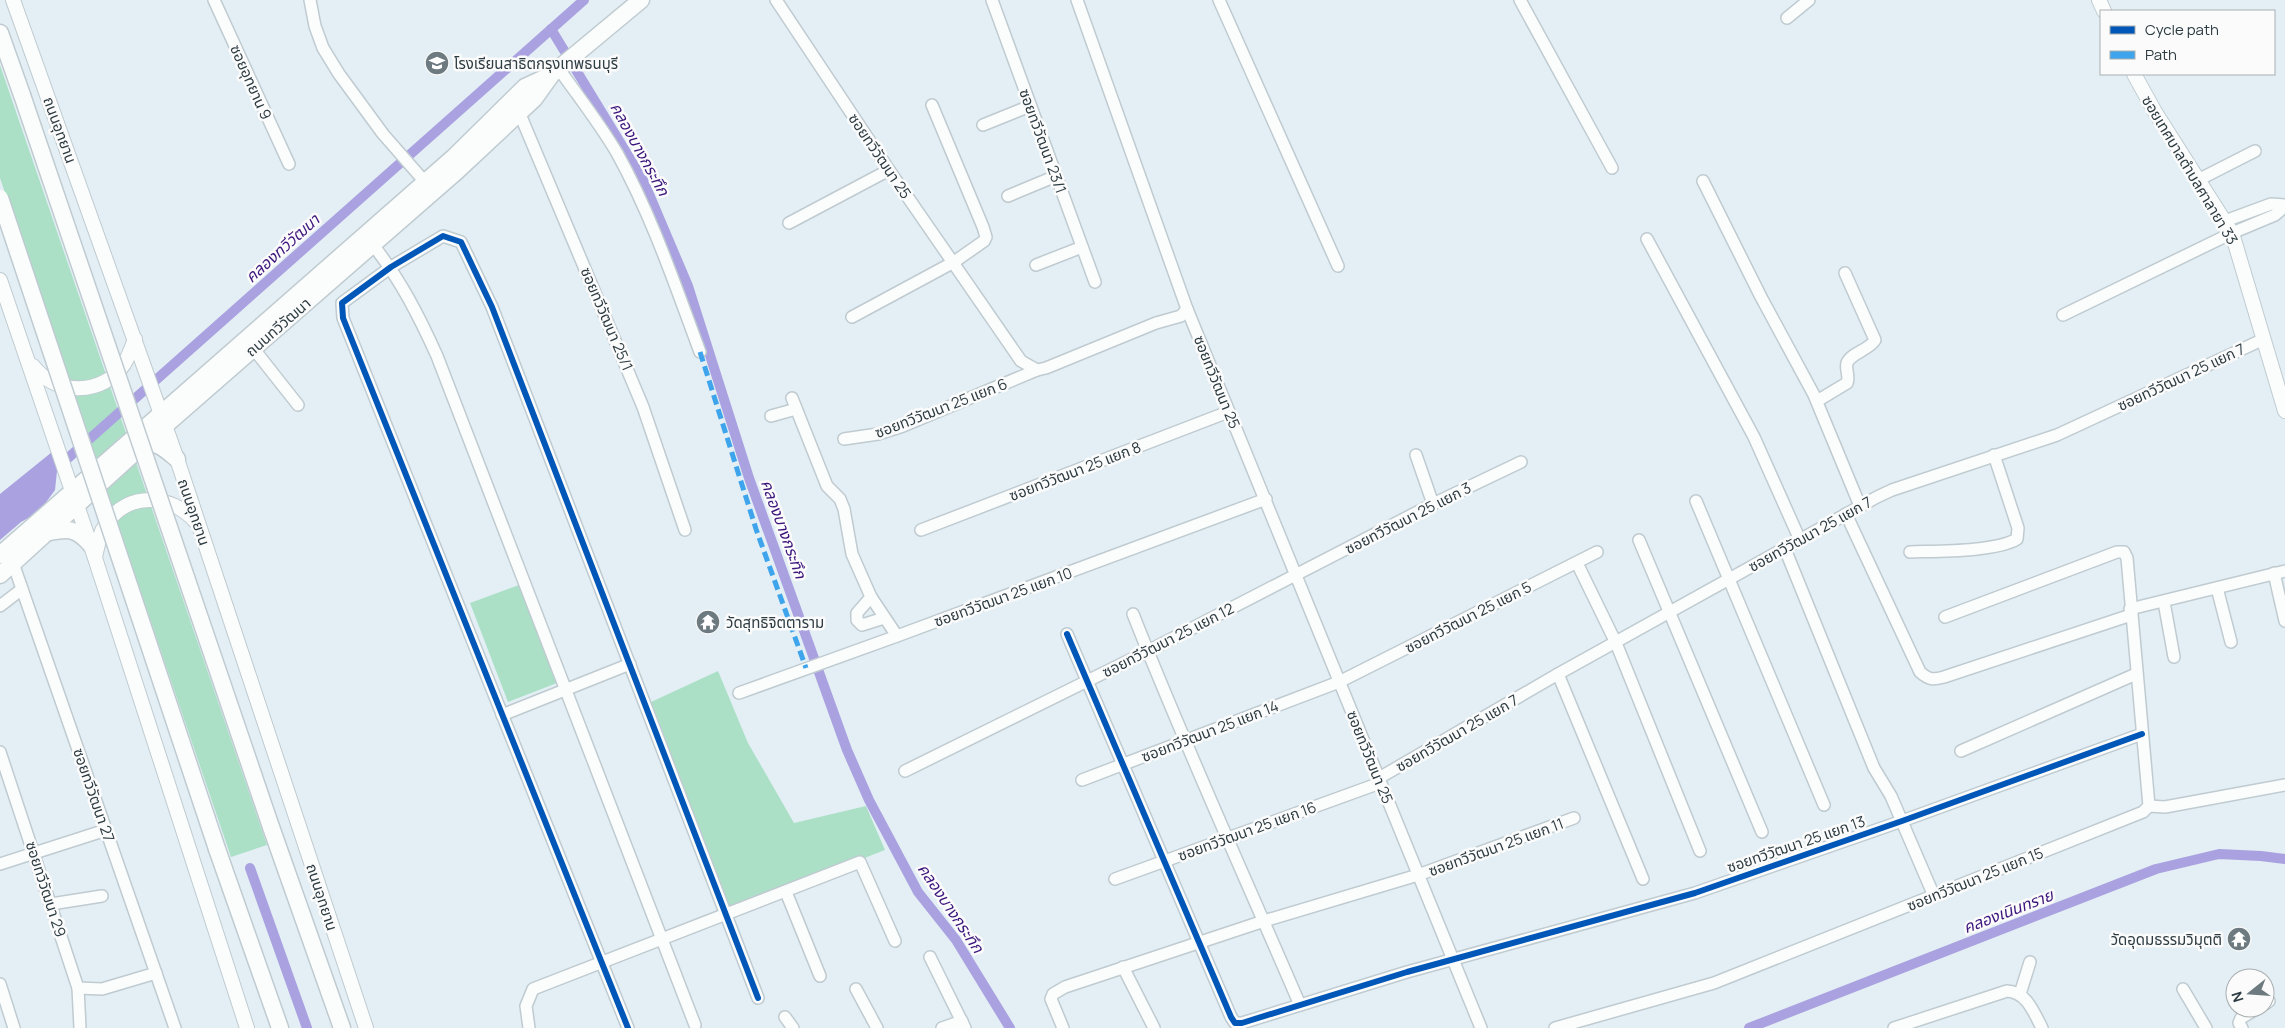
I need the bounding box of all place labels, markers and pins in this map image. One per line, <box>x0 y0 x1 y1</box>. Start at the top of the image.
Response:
school or university icon: โรงเรียนสาธิตกรุงเทพธนบุรี <box>424 50 450 76</box>
place label: โรงเรียนสาธิตกรุงเทพธนบุรี <box>454 53 618 74</box>
temple icon: วัดสุทธิจิตตาราม <box>695 609 721 635</box>
place label: วัดสุทธิจิตตาราม <box>726 612 824 633</box>
temple icon: วัดอุดมธรรมวิมุตติ <box>2226 926 2252 952</box>
place label: วัดอุดมธรรมวิมุตติ <box>2111 929 2222 950</box>

